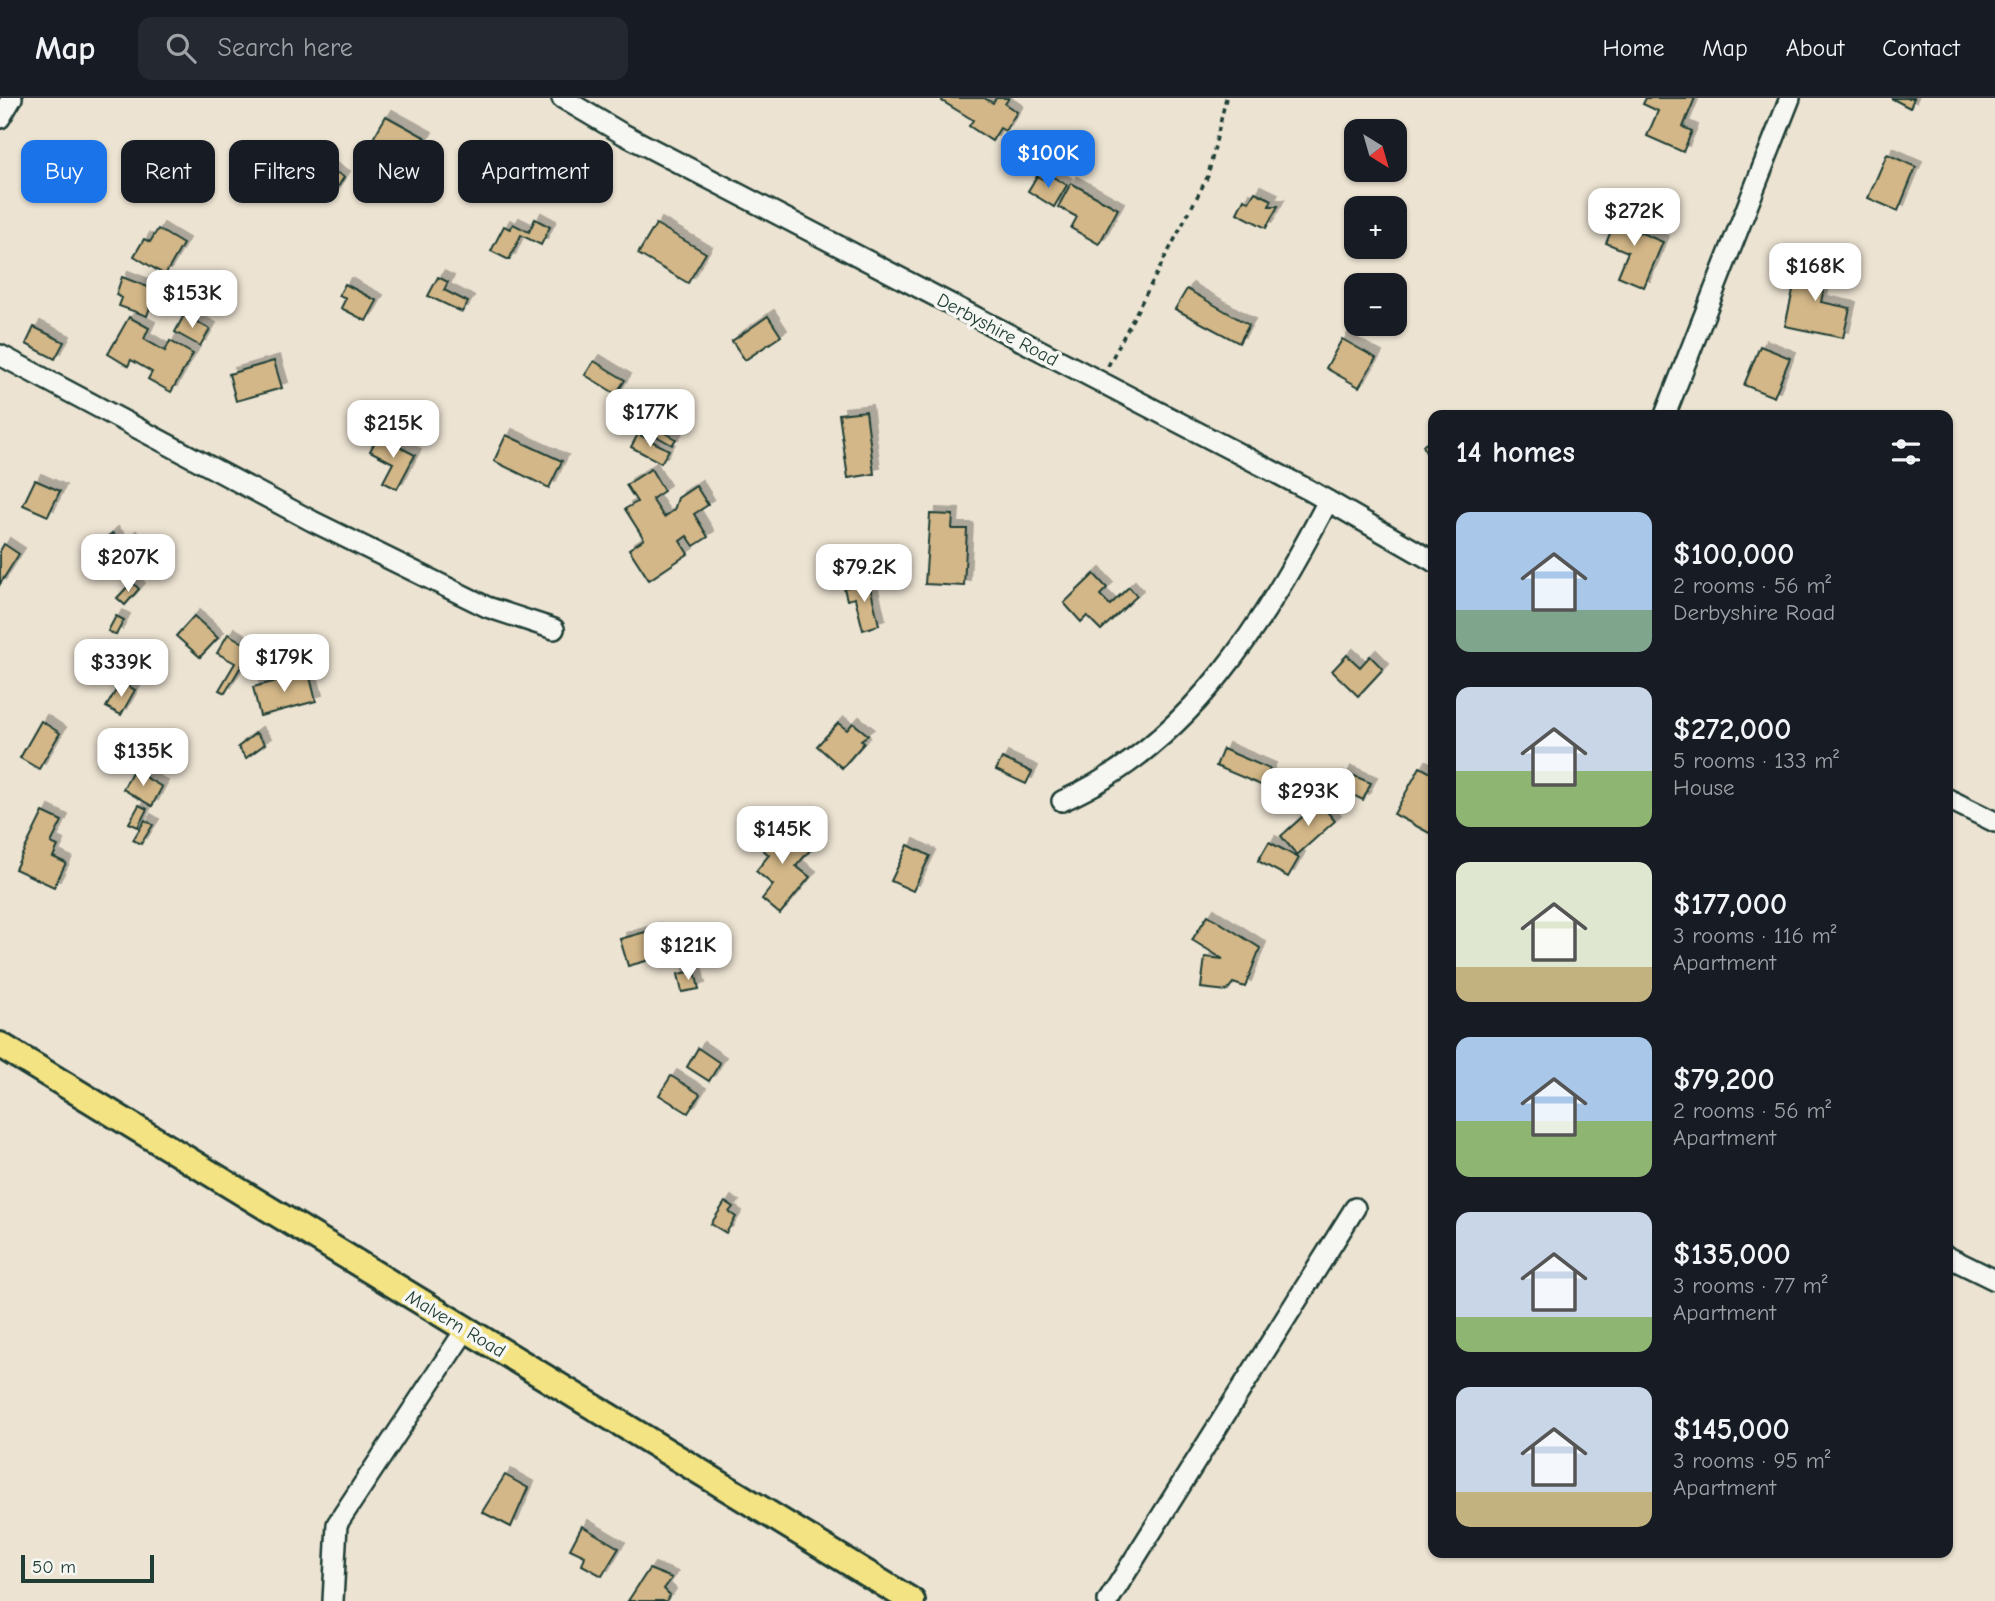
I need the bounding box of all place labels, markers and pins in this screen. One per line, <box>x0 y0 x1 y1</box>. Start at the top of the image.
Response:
pin: $100K <box>999 130 1097 190</box>
pin: $272K <box>1585 188 1683 248</box>
pin: $168K <box>1766 244 1864 303</box>
pin: $153K <box>143 271 241 330</box>
pin: $177K <box>601 390 699 449</box>
pin: $215K <box>344 400 442 460</box>
pin: $207K <box>79 534 177 594</box>
pin: $79.2K <box>807 545 921 604</box>
pin: $179K <box>235 634 333 694</box>
pin: $339K <box>72 640 170 699</box>
pin: $135K <box>94 728 192 788</box>
pin: $293K <box>1259 768 1357 828</box>
pin: $145K <box>733 806 831 866</box>
pin: $121K <box>639 922 737 982</box>

